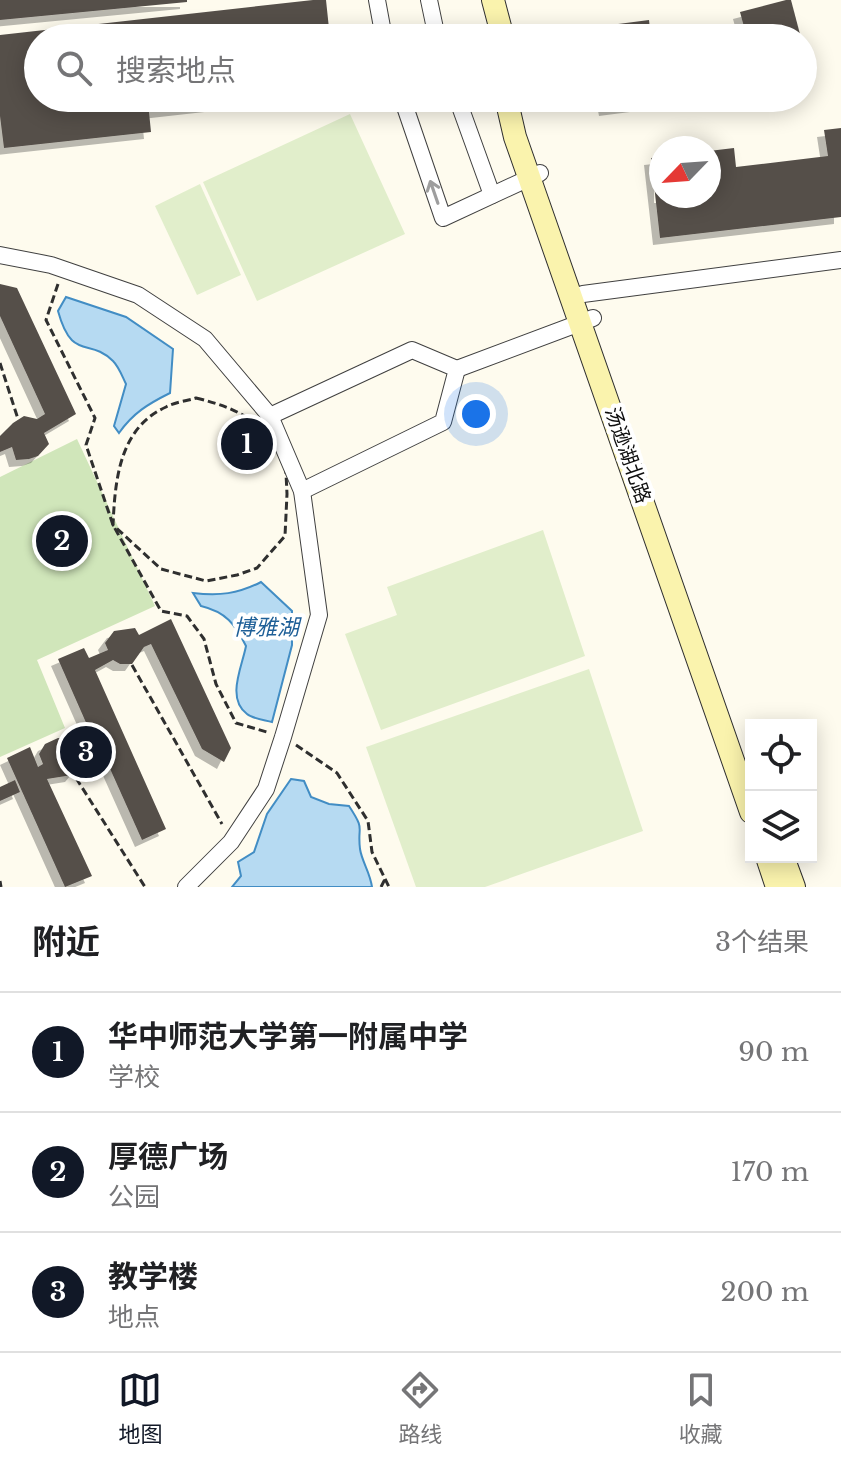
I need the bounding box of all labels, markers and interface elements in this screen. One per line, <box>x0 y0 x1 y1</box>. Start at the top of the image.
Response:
search box <box>24 24 817 112</box>
icon: search <box>52 46 96 90</box>
text: 搜索地点 <box>116 52 236 89</box>
north arrow <box>649 136 721 208</box>
one-way arrow <box>426 180 441 205</box>
your location <box>456 394 496 434</box>
street label: 汤逊湖北路 <box>600 404 656 506</box>
pin: 1 <box>221 414 273 474</box>
pin: 2 <box>36 511 88 571</box>
water label: 博雅湖 <box>233 614 302 641</box>
map controls <box>745 719 817 863</box>
button: locate <box>745 719 817 791</box>
pin: 3 <box>60 722 112 782</box>
button: layers <box>745 791 817 863</box>
text: 附近 <box>32 921 100 963</box>
text: 3个结果 <box>715 926 809 958</box>
text: 华中师范大学第一附属中学 <box>108 1018 468 1055</box>
text: 1 <box>52 1036 64 1068</box>
text: 90 m <box>738 1036 809 1068</box>
text: 学校 <box>108 1061 160 1093</box>
text: 厚德广场 <box>108 1138 228 1175</box>
text: 2 <box>50 1156 66 1188</box>
text: 170 m <box>730 1156 809 1188</box>
text: 公园 <box>108 1181 160 1213</box>
text: 教学楼 <box>108 1258 198 1295</box>
text: 3 <box>50 1276 66 1308</box>
text: 200 m <box>720 1276 809 1308</box>
text: 地点 <box>108 1301 160 1333</box>
tab: 地图 <box>118 1368 162 1448</box>
tab: 路线 <box>398 1368 443 1448</box>
tab: 收藏 <box>679 1368 723 1448</box>

